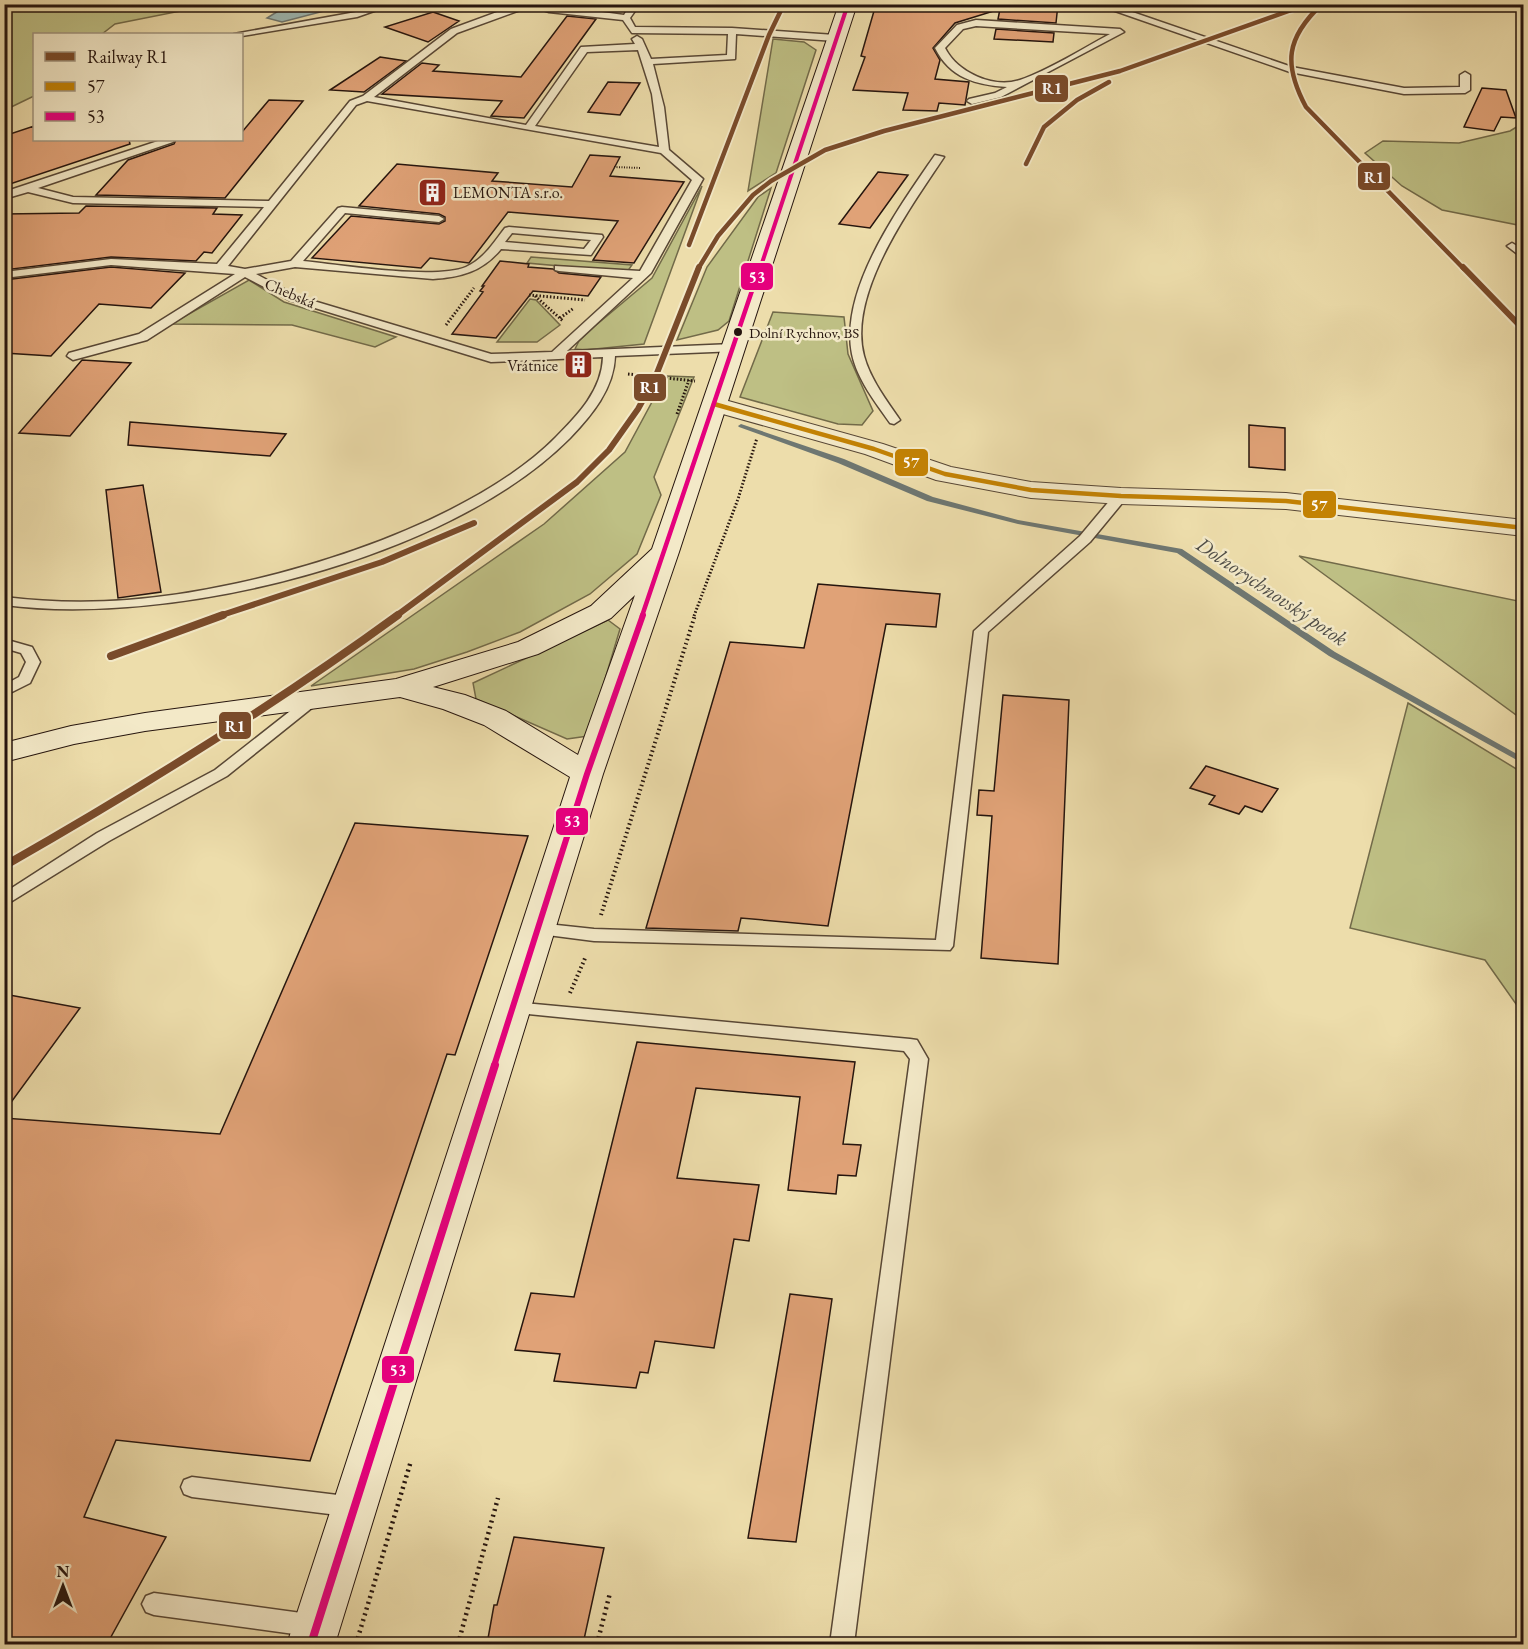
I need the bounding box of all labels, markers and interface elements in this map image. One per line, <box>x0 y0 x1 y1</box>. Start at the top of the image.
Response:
legend <box>33 33 243 141</box>
text: Railway R1 <box>87 45 168 68</box>
line badge: R1 <box>1034 74 1069 103</box>
text: 57 <box>87 75 105 98</box>
text: R1 <box>1042 78 1062 99</box>
text: 53 <box>87 105 104 128</box>
line badge: R1 <box>1357 162 1391 191</box>
text: R1 <box>1364 167 1384 188</box>
building icon: LEMONTA s.r.o. <box>416 176 448 208</box>
place label: LEMONTA s.r.o. <box>453 182 563 203</box>
line badge: 53 <box>740 262 774 291</box>
text: 53 <box>749 267 765 288</box>
street label: Chebská <box>261 273 319 313</box>
place label: Dolní Rychnov, BS <box>749 323 859 342</box>
marker: Dolní Rychnov, BS <box>732 326 744 338</box>
building icon: Vrátnice <box>563 349 595 381</box>
place label: Vrátnice <box>507 355 558 376</box>
line badge: R1 <box>633 373 667 402</box>
text: R1 <box>640 377 660 398</box>
line badge: 57 <box>894 448 929 477</box>
text: 57 <box>903 452 920 473</box>
line badge: 57 <box>1302 490 1337 519</box>
text: 57 <box>1311 495 1328 516</box>
water label: Dolnorychnovský potok <box>1190 530 1353 652</box>
line badge: R1 <box>218 711 252 740</box>
text: R1 <box>225 716 245 737</box>
line badge: 53 <box>555 807 589 836</box>
text: 53 <box>564 811 580 832</box>
line badge: 53 <box>381 1355 415 1384</box>
text: 53 <box>390 1360 406 1381</box>
north arrow <box>33 1556 93 1616</box>
text: N <box>57 1561 70 1582</box>

